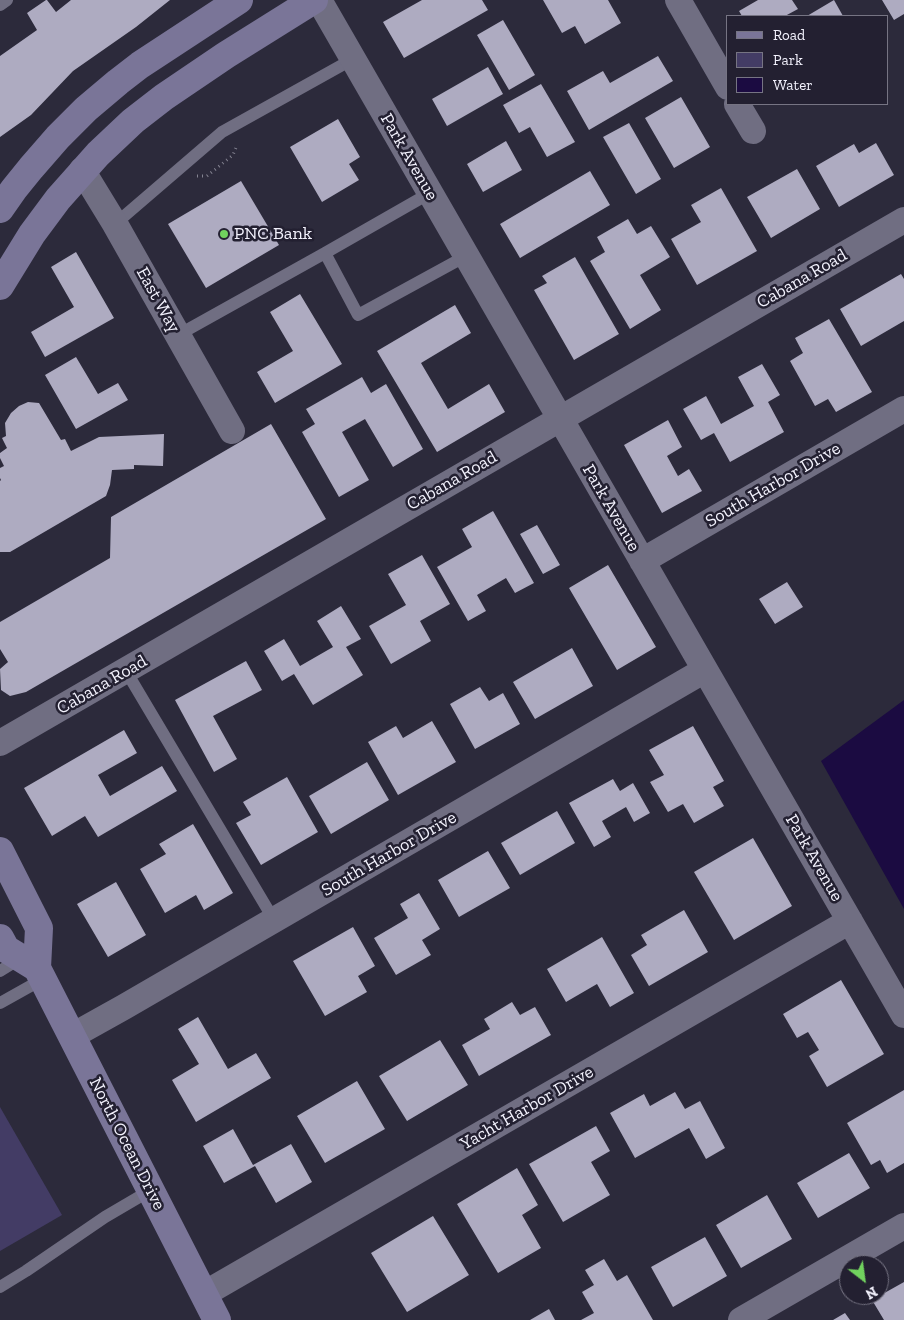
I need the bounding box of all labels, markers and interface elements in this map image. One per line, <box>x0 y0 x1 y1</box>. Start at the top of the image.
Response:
legend <box>726 15 889 105</box>
text: Road <box>773 26 805 44</box>
text: Park <box>773 51 803 69</box>
text: Water <box>773 76 813 94</box>
street label: Park Avenue <box>375 110 443 204</box>
place label: PNC Bank <box>234 223 312 245</box>
marker: PNC Bank <box>218 228 230 240</box>
street label: Cabana Road <box>753 245 851 313</box>
street label: East Way <box>131 264 185 336</box>
street label: South Harbor Drive <box>702 438 844 532</box>
street label: Cabana Road <box>403 447 501 515</box>
street label: Park Avenue <box>577 461 645 555</box>
street label: Cabana Road <box>53 651 151 719</box>
street label: South Harbor Drive <box>318 807 460 901</box>
street label: Park Avenue <box>780 811 848 905</box>
street label: Yacht Harbor Drive <box>457 1061 597 1155</box>
street label: North Ocean Drive <box>84 1074 170 1214</box>
north arrow <box>839 1255 889 1305</box>
text: N <box>862 1283 880 1303</box>

